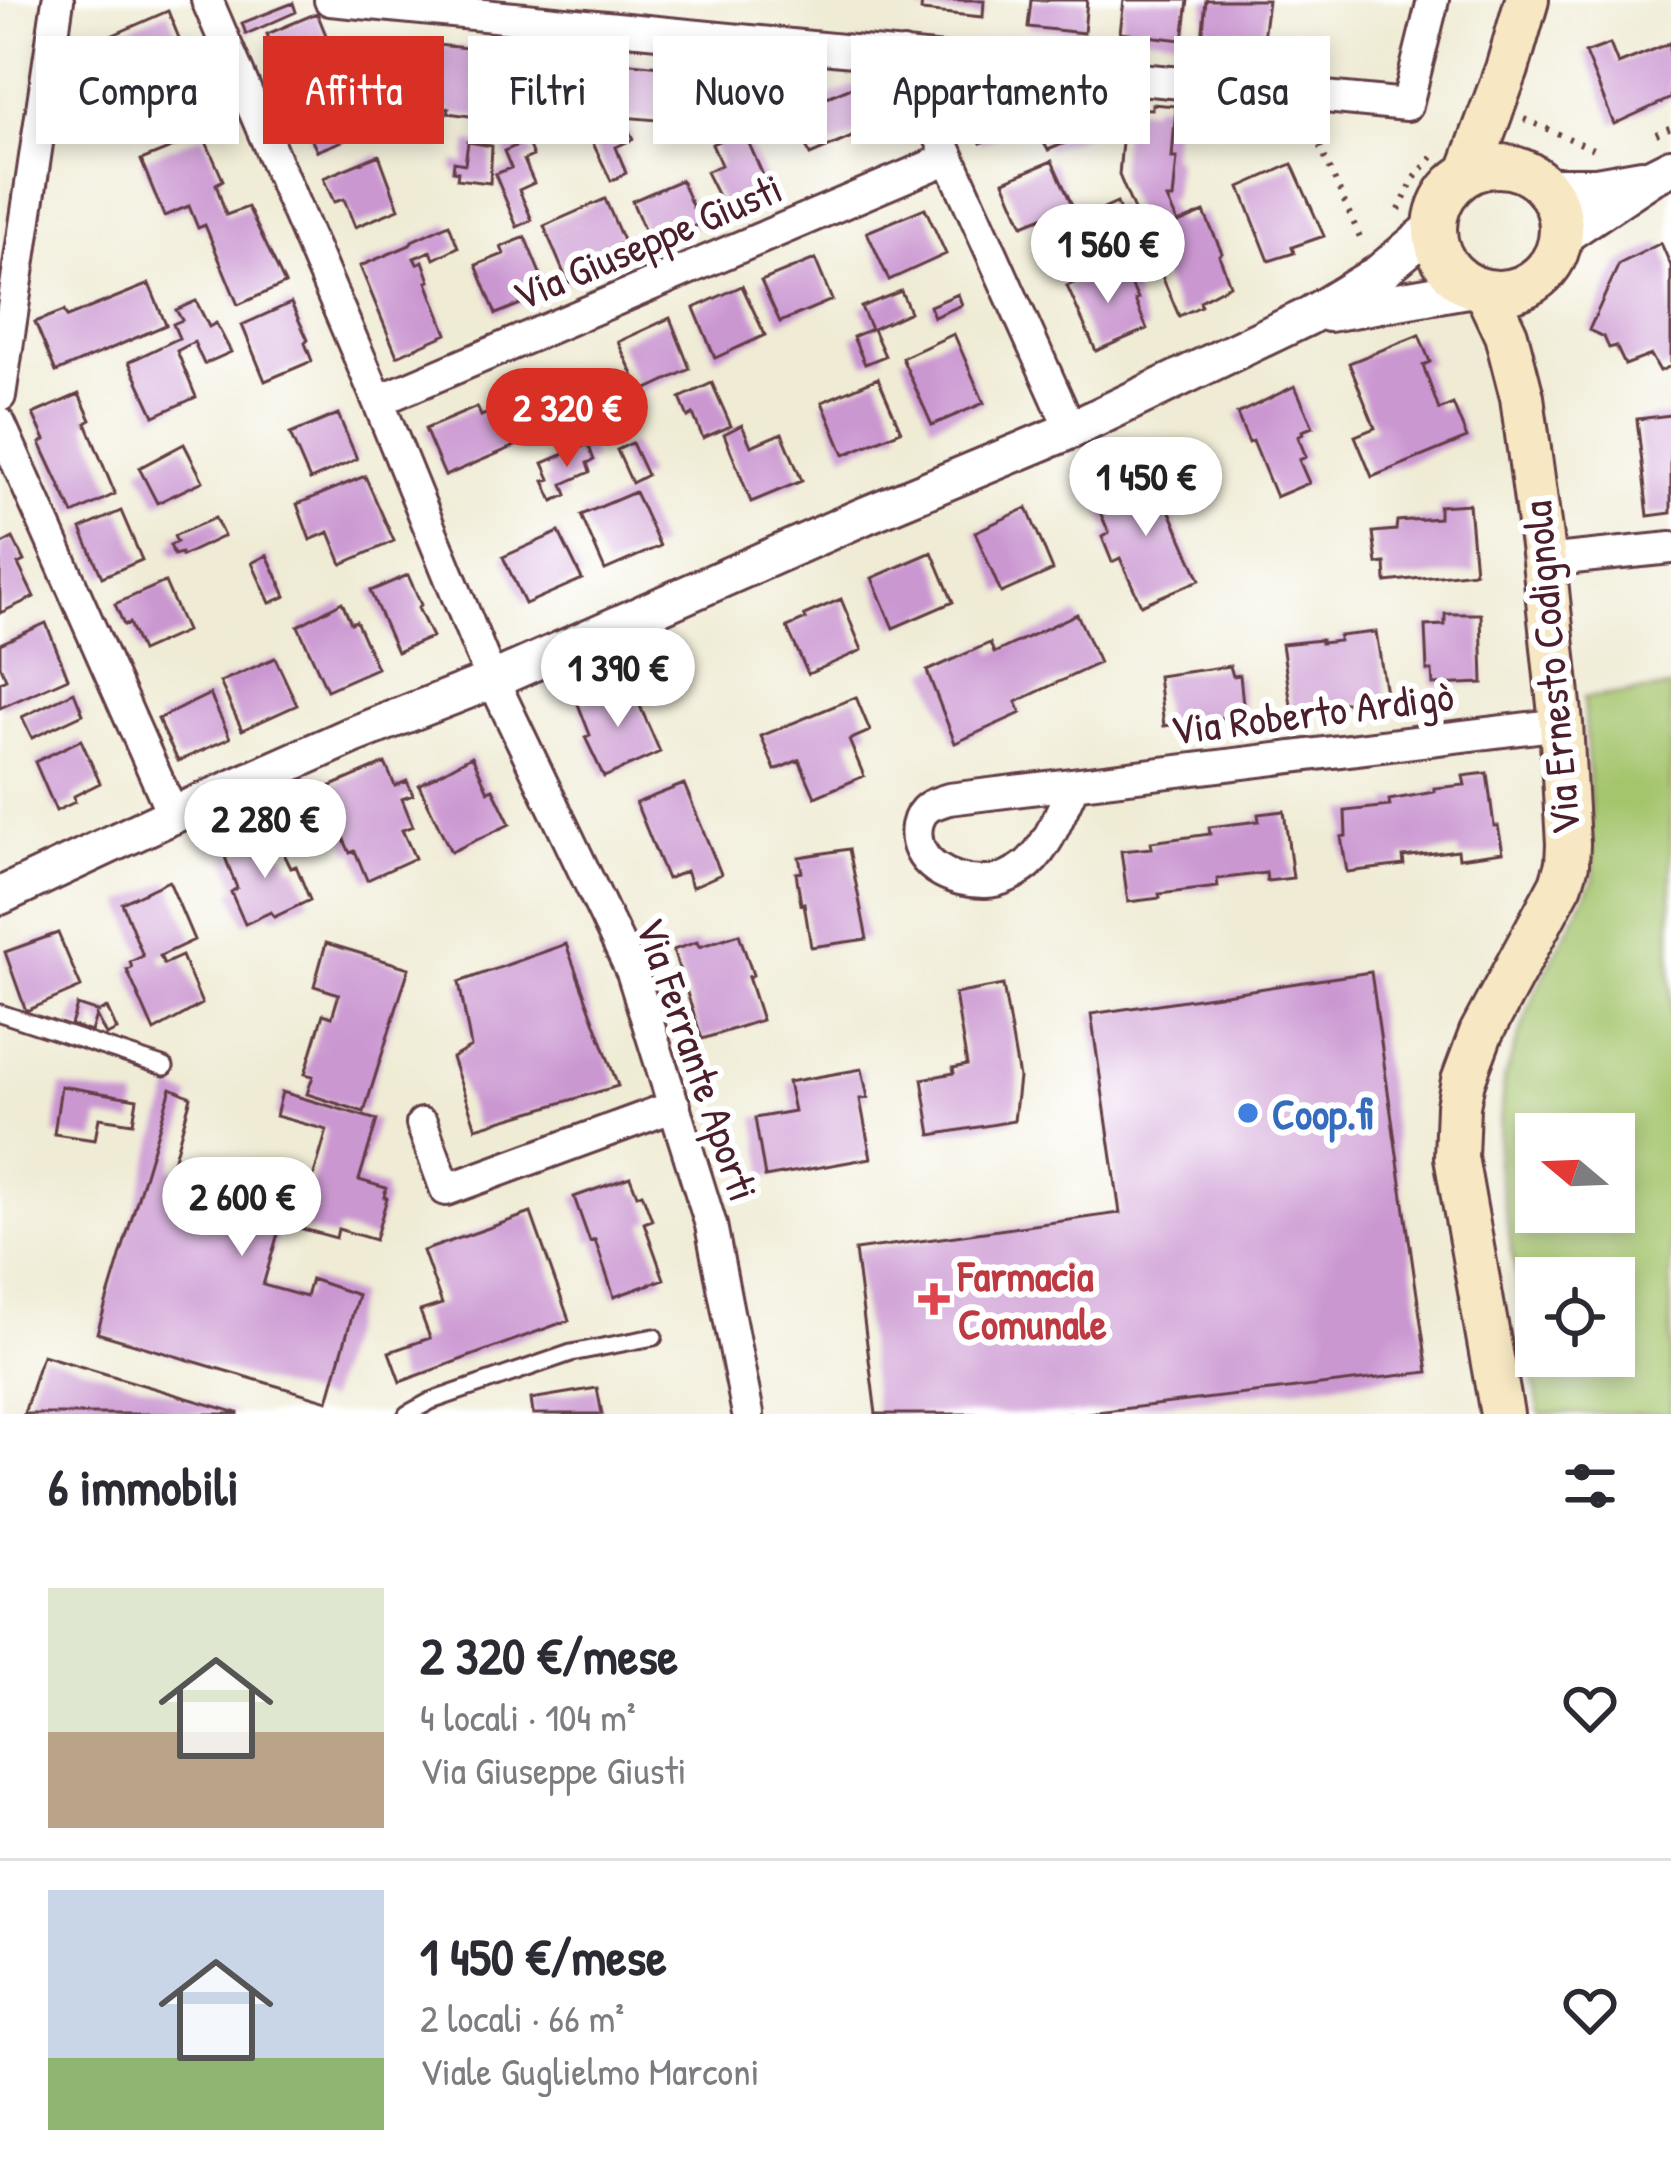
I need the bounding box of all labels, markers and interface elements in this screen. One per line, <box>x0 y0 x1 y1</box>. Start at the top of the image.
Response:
chip: Compra <box>36 36 239 144</box>
chip: Affitta <box>263 36 444 144</box>
chip: Filtri <box>468 36 629 144</box>
chip: Nuovo <box>653 36 827 144</box>
chip: Appartamento <box>851 36 1150 144</box>
chip: Casa <box>1174 36 1330 144</box>
street label: Via Giuseppe Giusti <box>504 159 790 323</box>
pin: 1 560 € <box>997 204 1219 306</box>
text: 1 560 € <box>1058 216 1158 269</box>
pin: 2 320 € <box>456 368 678 470</box>
text: 2 320 € <box>513 380 621 433</box>
pin: 1 450 € <box>1035 437 1257 539</box>
text: 1 450 € <box>1096 449 1196 502</box>
street label: Via Ernesto Codignola <box>1507 499 1593 837</box>
pin: 1 390 € <box>507 628 729 730</box>
text: 1 390 € <box>568 640 668 693</box>
street label: Via Roberto Ardigò <box>1167 666 1457 758</box>
pin: 2 280 € <box>154 779 376 881</box>
text: 2 280 € <box>211 791 319 844</box>
street label: Via Ferrante Aporti <box>623 910 773 1208</box>
place label: Coop.fi <box>1272 1085 1374 1143</box>
marker: Coop.fi <box>1235 1100 1261 1126</box>
north arrow <box>1515 1113 1635 1233</box>
map controls <box>1515 1113 1635 1377</box>
pin: 2 600 € <box>131 1157 353 1259</box>
text: 2 600 € <box>189 1169 295 1222</box>
place label: Farmacia Comunale <box>957 1247 1107 1352</box>
button: locate <box>1515 1257 1635 1377</box>
marker: Farmacia Comunale <box>921 1286 947 1312</box>
text: 6 immobili <box>48 1452 239 1521</box>
icon: filters <box>1557 1453 1623 1519</box>
text: 2 320 €/mese <box>420 1621 678 1690</box>
icon: home <box>144 1636 288 1780</box>
icon: heart <box>1557 1675 1623 1741</box>
text: 4 locali · 104 m² <box>420 1690 636 1743</box>
text: Via Giuseppe Giusti <box>420 1743 687 1796</box>
text: 1 450 €/mese <box>420 1922 667 1991</box>
icon: home <box>144 1938 288 2082</box>
icon: heart <box>1557 1977 1623 2043</box>
text: 2 locali · 66 m² <box>420 1991 624 2044</box>
text: Viale Guglielmo Marconi <box>420 2044 759 2097</box>

